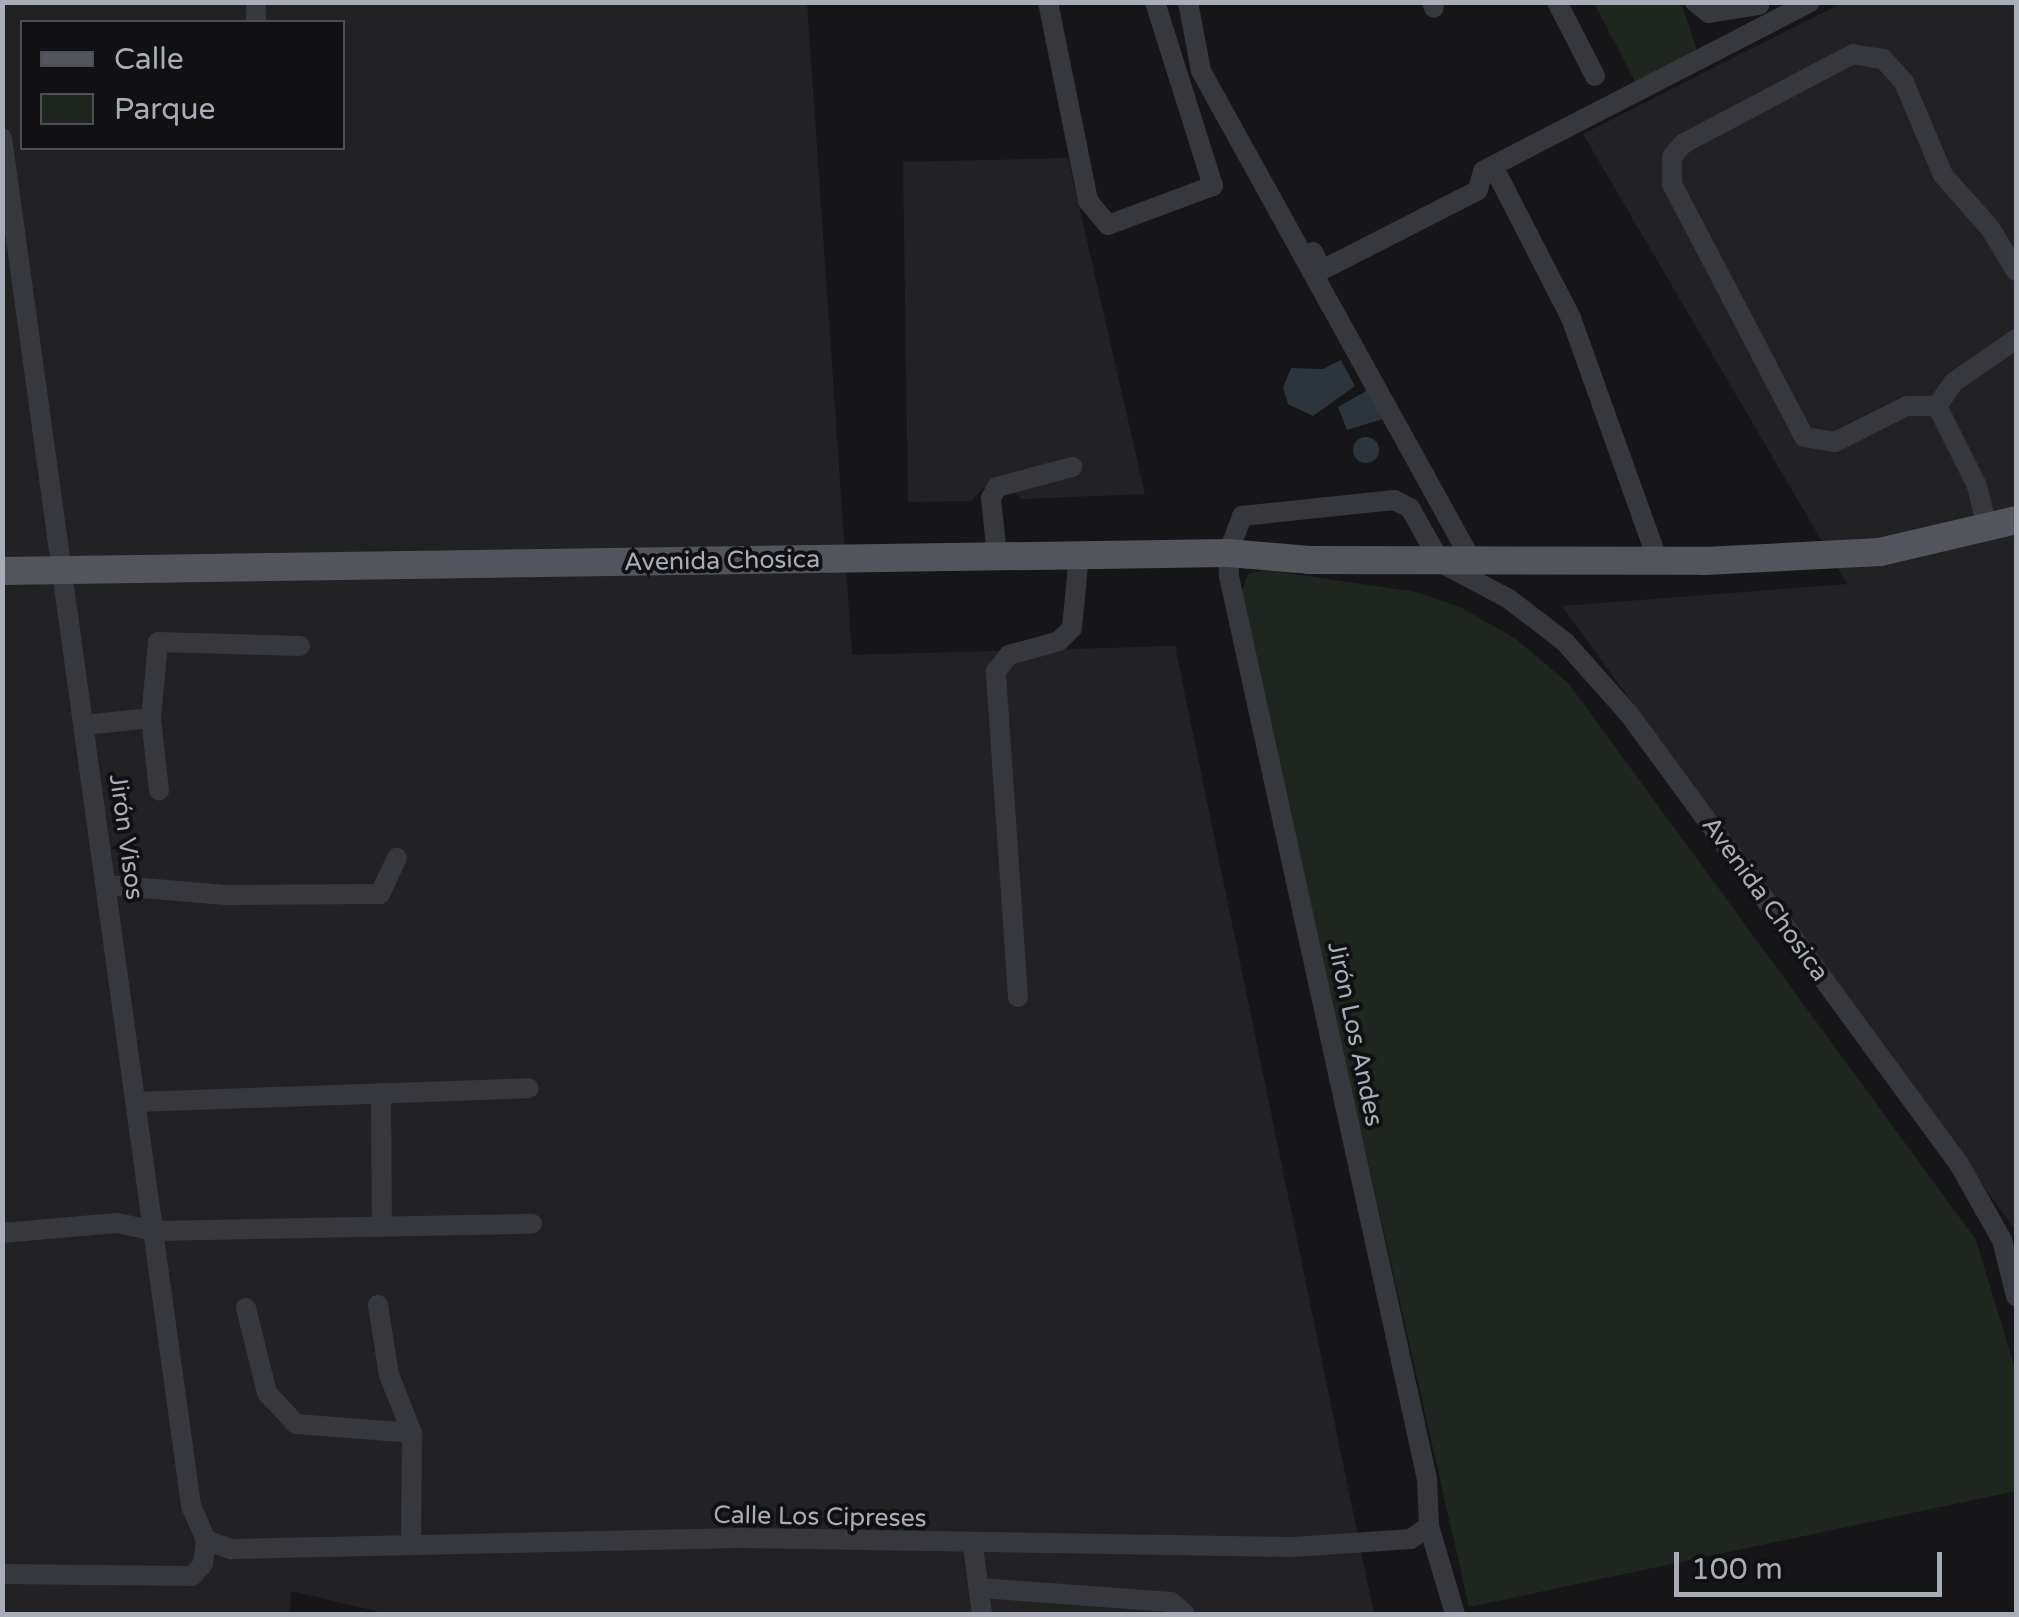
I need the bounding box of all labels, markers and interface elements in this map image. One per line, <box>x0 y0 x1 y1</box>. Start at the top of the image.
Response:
legend <box>20 20 345 150</box>
text: Calle <box>114 41 184 78</box>
text: Parque <box>114 91 215 128</box>
street label: Avenida Chosica <box>624 544 820 578</box>
street label: Jirón Visos <box>102 772 150 902</box>
street label: Avenida Chosica <box>1695 811 1835 987</box>
street label: Jirón Los Andes <box>1321 939 1389 1129</box>
street label: Calle Los Cipreses <box>713 1500 927 1534</box>
scale bar <box>1679 1532 1946 1594</box>
text: 100 m <box>1691 1551 1783 1588</box>

